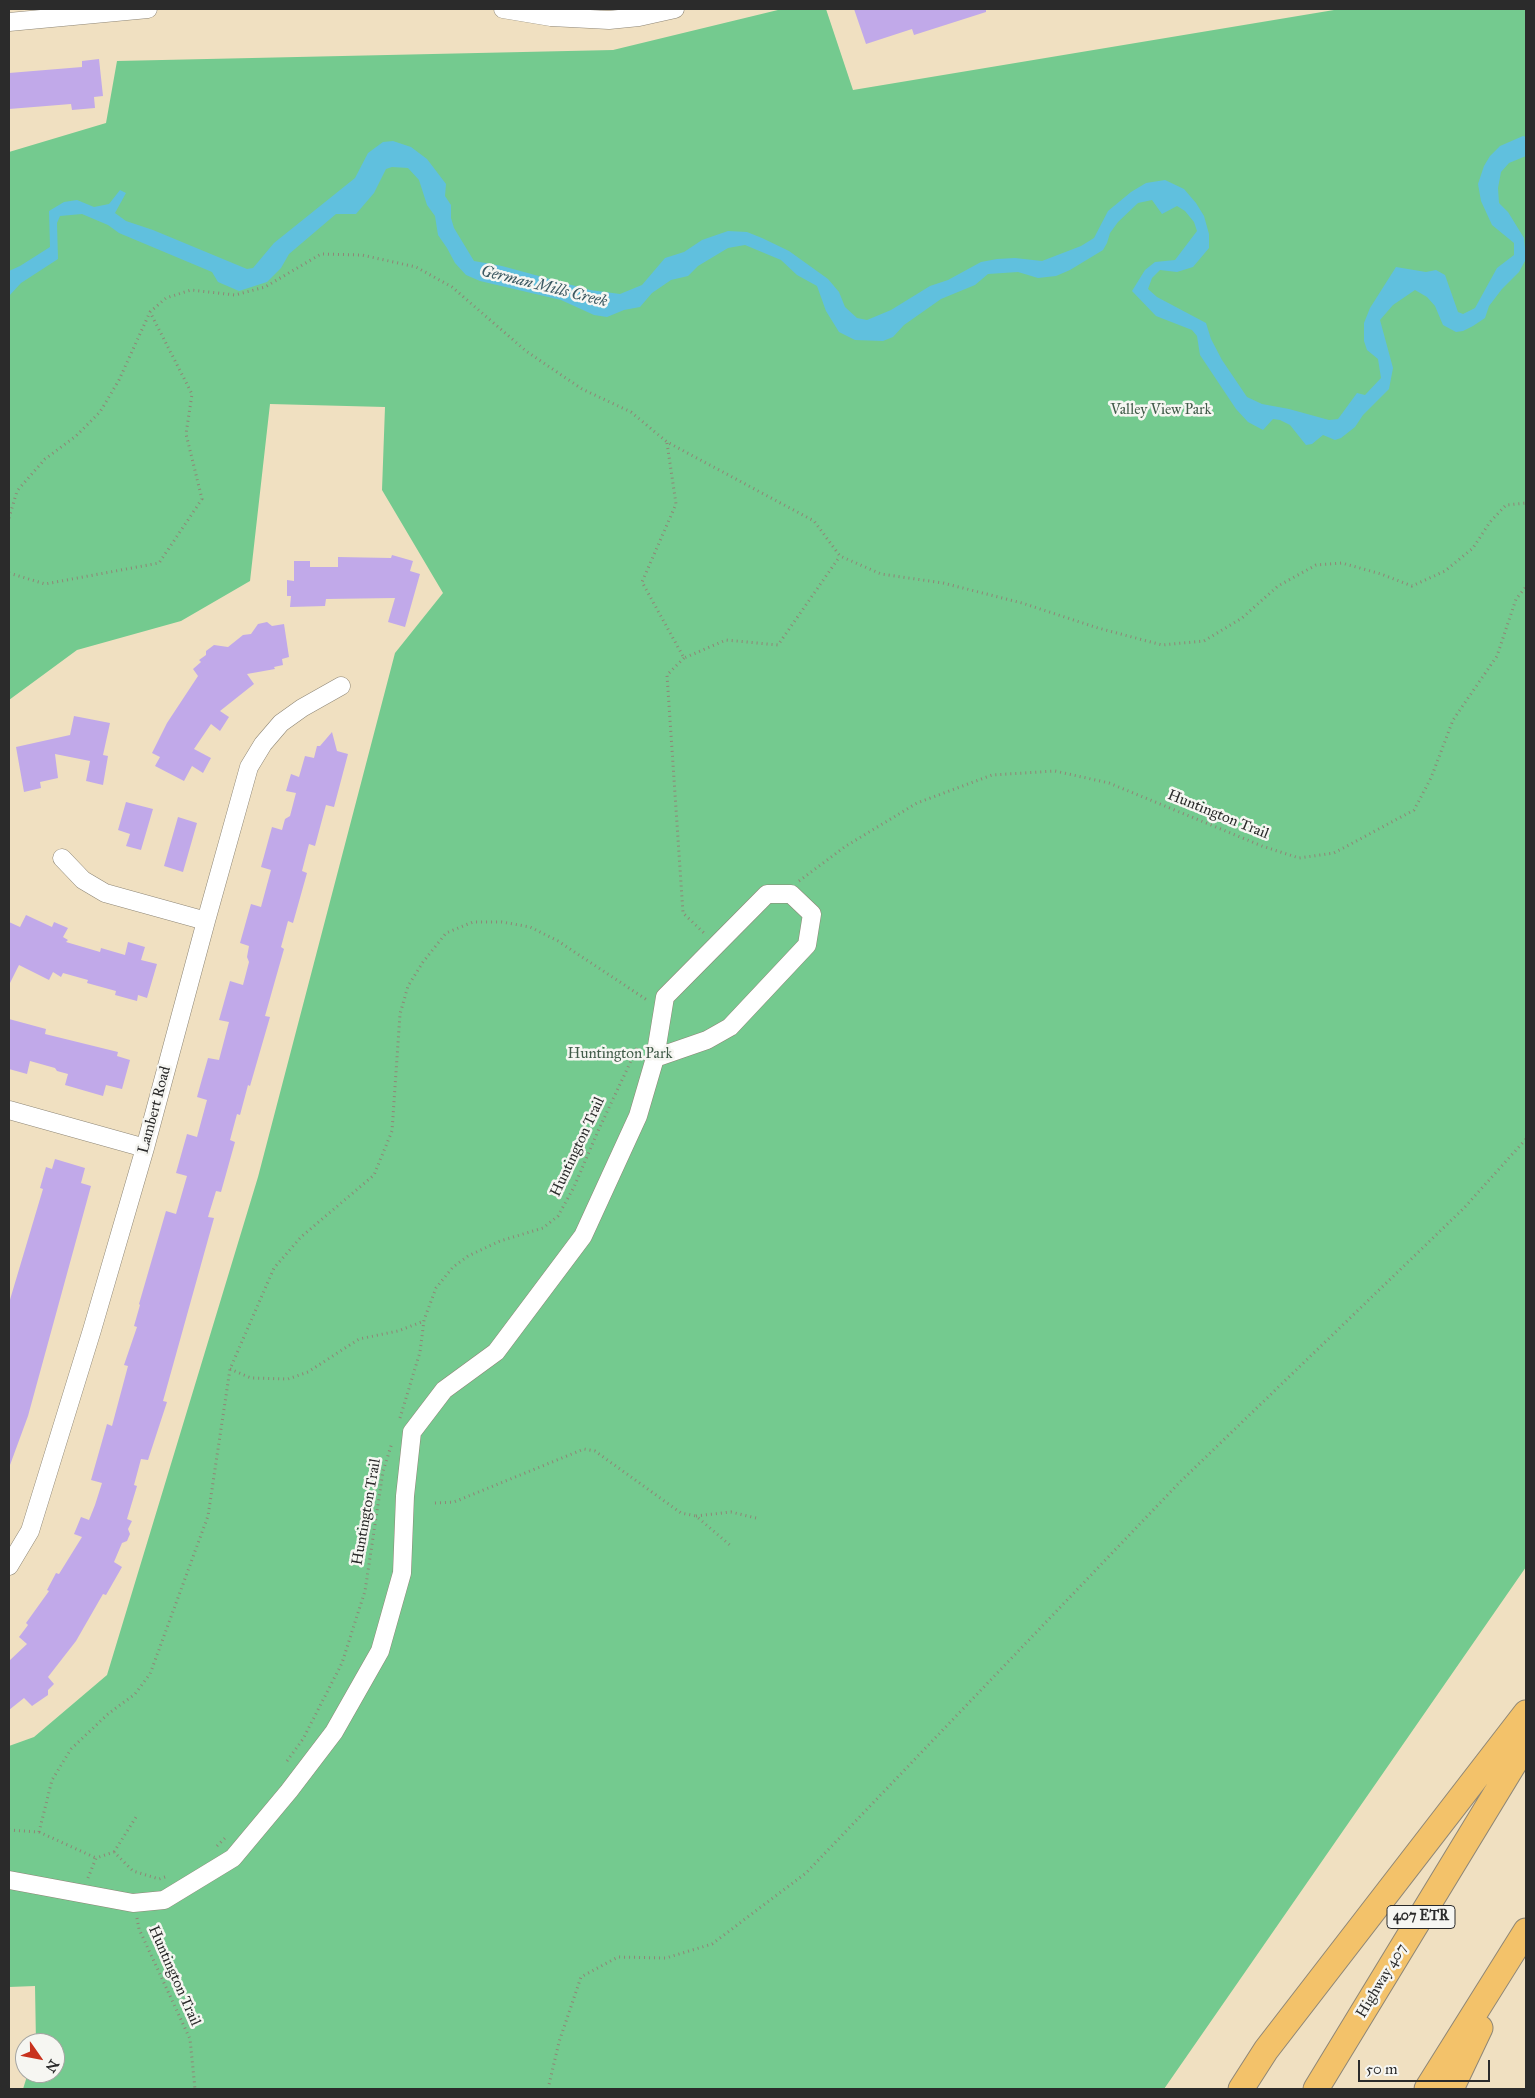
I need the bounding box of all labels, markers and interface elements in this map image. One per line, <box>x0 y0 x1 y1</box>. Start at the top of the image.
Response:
water label: German Mills Creek <box>479 262 609 312</box>
park label: Valley View Park <box>1111 401 1211 419</box>
street label: Huntington Trail <box>1165 786 1271 844</box>
park label: Huntington Park <box>568 1045 672 1063</box>
street label: Lambert Road <box>135 1064 175 1156</box>
street label: Huntington Trail <box>547 1094 609 1200</box>
street label: Huntington Trail <box>349 1457 385 1567</box>
road number: 407 ETR <box>1387 1905 1455 1928</box>
street label: Huntington Trail <box>144 1923 204 2029</box>
street label: Highway 407 <box>1353 1941 1411 2021</box>
north arrow <box>15 2033 65 2083</box>
scale bar <box>1360 2050 1492 2082</box>
text: N <box>42 2056 63 2076</box>
text: 50 m <box>1366 2060 1398 2078</box>

